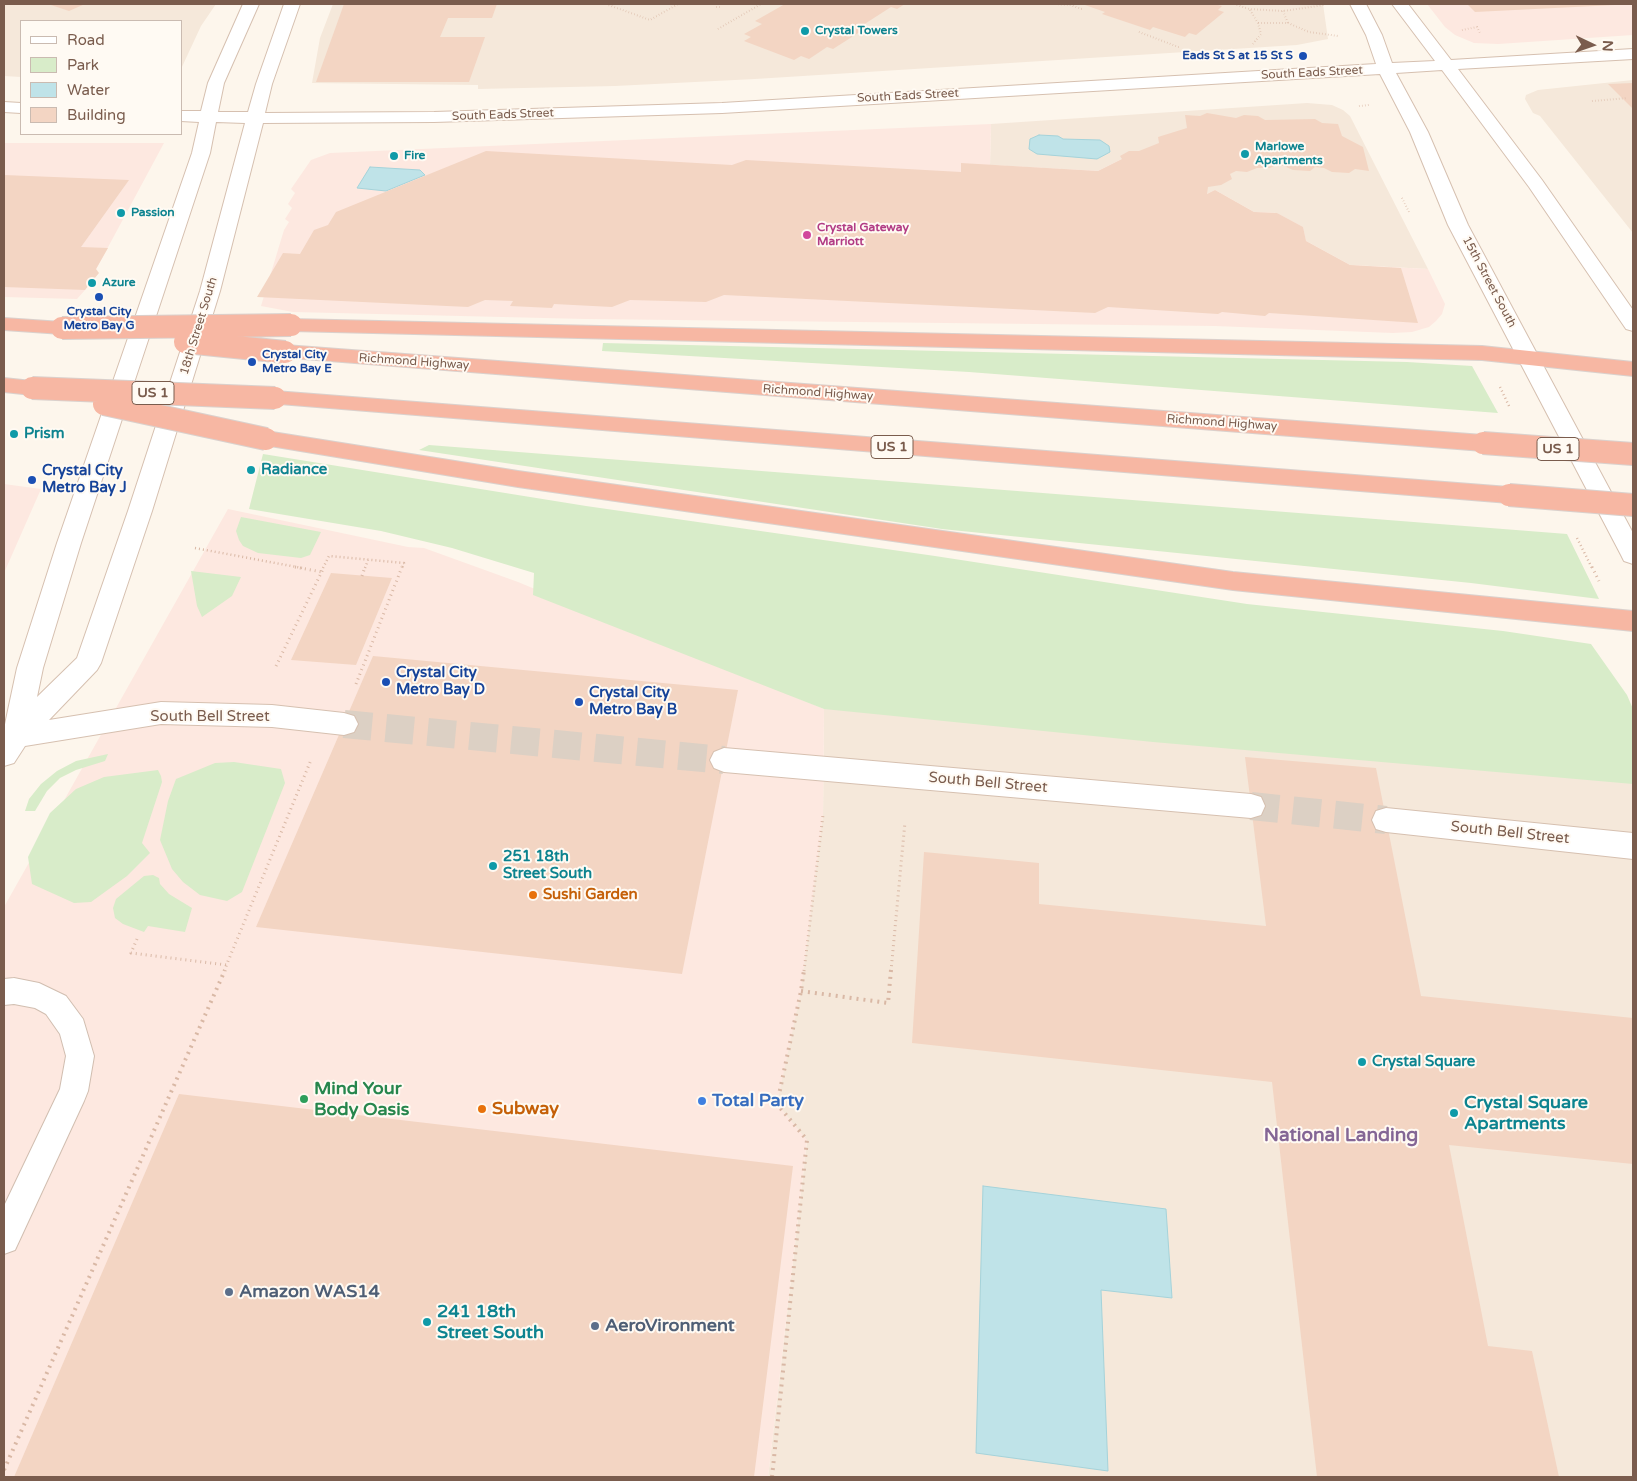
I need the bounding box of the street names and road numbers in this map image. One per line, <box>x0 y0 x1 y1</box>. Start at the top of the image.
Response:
street label: South Eads Street <box>1261 63 1363 83</box>
street label: South Eads Street <box>857 86 959 106</box>
street label: South Eads Street <box>452 106 554 124</box>
street label: 15th Street South <box>1459 234 1519 330</box>
street label: 18th Street South <box>177 275 221 377</box>
street label: Richmond Highway <box>358 351 470 373</box>
road number: US 1 <box>132 382 174 404</box>
street label: Richmond Highway <box>762 382 874 404</box>
street label: Richmond Highway <box>1166 412 1278 434</box>
road number: US 1 <box>871 436 913 458</box>
road number: US 1 <box>1537 438 1579 460</box>
street label: South Bell Street <box>150 708 270 726</box>
street label: South Bell Street <box>928 769 1048 797</box>
street label: South Bell Street <box>1450 818 1570 848</box>

